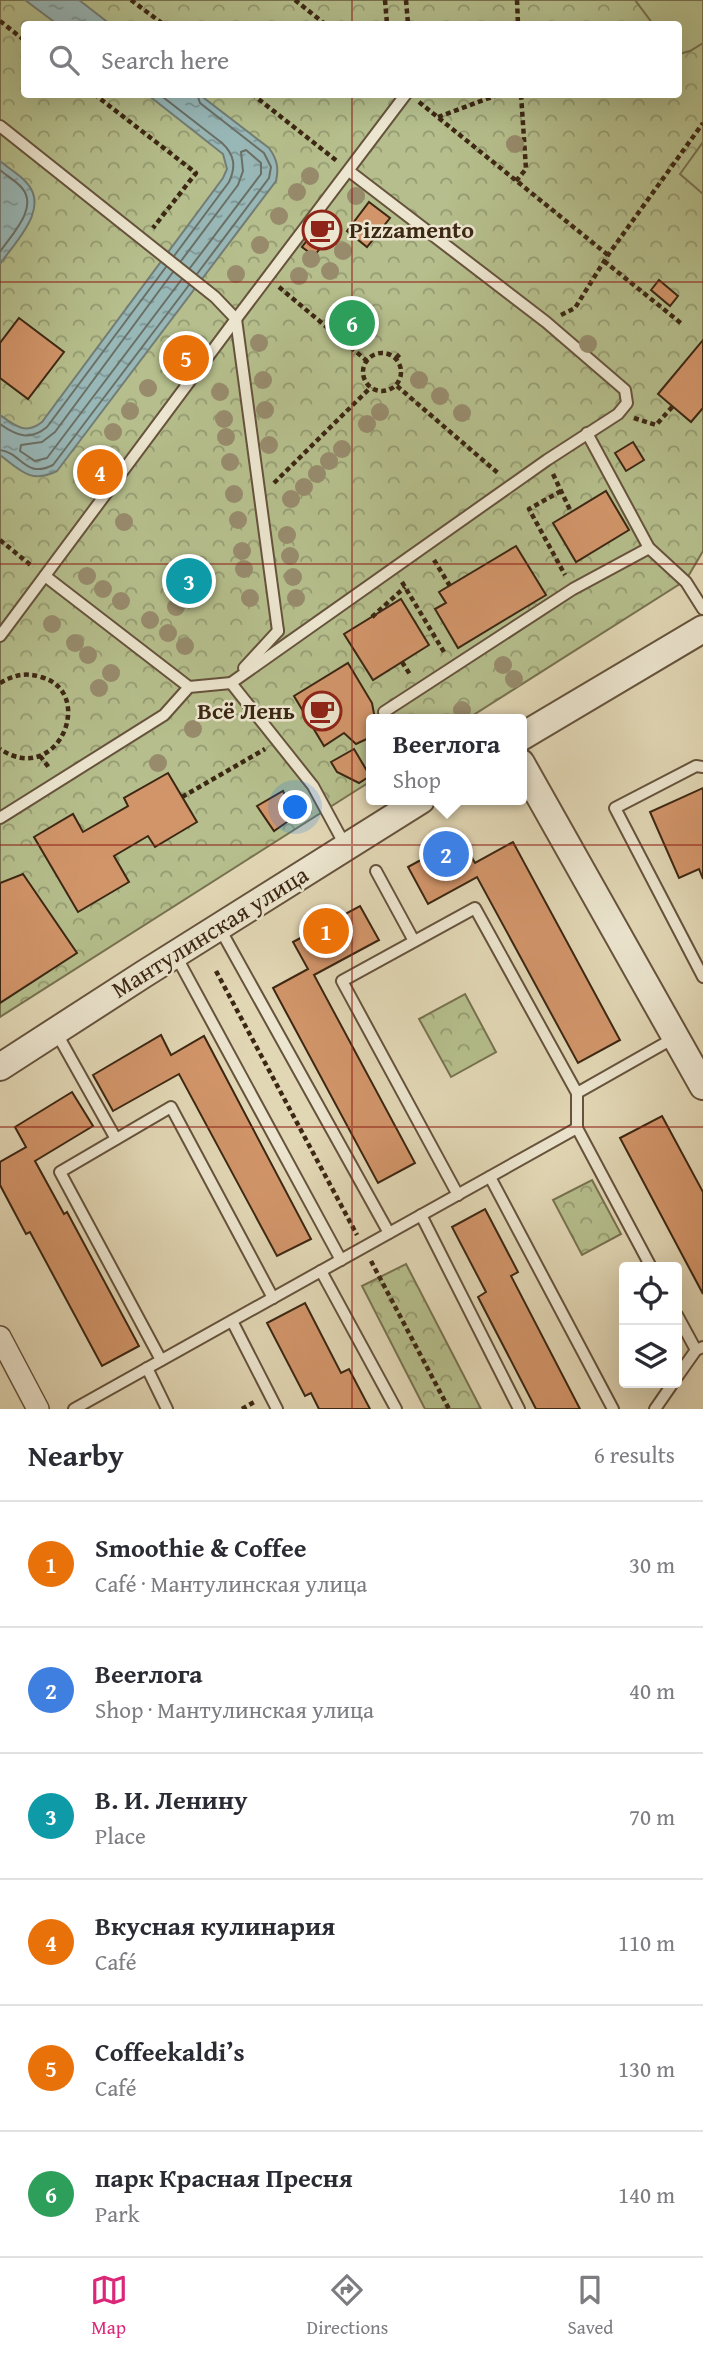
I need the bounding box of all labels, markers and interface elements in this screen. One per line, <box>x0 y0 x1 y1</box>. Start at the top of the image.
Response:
search box <box>21 21 682 98</box>
text: Search here <box>101 40 229 79</box>
icon: search <box>45 41 83 79</box>
cafe icon: Pizzamento <box>301 209 343 251</box>
place label: Pizzamento <box>349 212 474 247</box>
pin: 6 <box>329 297 375 349</box>
pin: 5 <box>163 332 209 384</box>
pin: 4 <box>77 446 123 498</box>
pin: 3 <box>166 555 212 607</box>
cafe icon: Всё Лень <box>301 690 343 732</box>
place label: Всё Лень <box>197 693 295 728</box>
popup <box>366 714 527 805</box>
text: Beerлога <box>393 724 500 763</box>
text: Shop <box>393 763 441 796</box>
your location <box>278 790 312 824</box>
pin: 2 <box>423 828 469 880</box>
street label: Мантулинская улица <box>105 856 315 1006</box>
pin: 1 <box>303 905 349 957</box>
map controls <box>619 1262 682 1388</box>
button: locate <box>619 1262 682 1325</box>
button: layers <box>619 1325 682 1388</box>
text: Nearby <box>28 1433 124 1477</box>
text: 6 results <box>594 1438 675 1471</box>
text: Smoothie & Coffee <box>95 1528 307 1567</box>
text: 1 <box>45 1548 57 1581</box>
text: 30 m <box>629 1548 675 1581</box>
text: Café · Мантулинская улица <box>95 1567 367 1600</box>
text: Beerлога <box>95 1654 203 1693</box>
text: 2 <box>45 1674 57 1707</box>
text: 40 m <box>629 1674 675 1707</box>
text: Shop · Мантулинская улица <box>95 1693 374 1726</box>
text: В. И. Ленину <box>95 1780 248 1819</box>
text: 3 <box>45 1800 57 1833</box>
text: 70 m <box>629 1800 675 1833</box>
text: Place <box>95 1819 146 1852</box>
text: Вкусная кулинария <box>95 1906 335 1945</box>
text: 4 <box>45 1926 57 1959</box>
text: 110 m <box>618 1926 675 1959</box>
text: Café <box>95 1945 137 1978</box>
text: Coffeekaldi’s <box>95 2032 245 2071</box>
text: 5 <box>45 2052 57 2085</box>
text: 130 m <box>618 2052 675 2085</box>
text: Café <box>95 2071 137 2104</box>
text: парк Красная Пресня <box>95 2158 353 2197</box>
text: 6 <box>45 2178 57 2211</box>
text: 140 m <box>618 2178 675 2211</box>
text: Park <box>95 2197 139 2230</box>
tab: Map <box>90 2271 128 2341</box>
tab: Directions <box>307 2271 388 2341</box>
tab: Saved <box>567 2271 613 2341</box>

